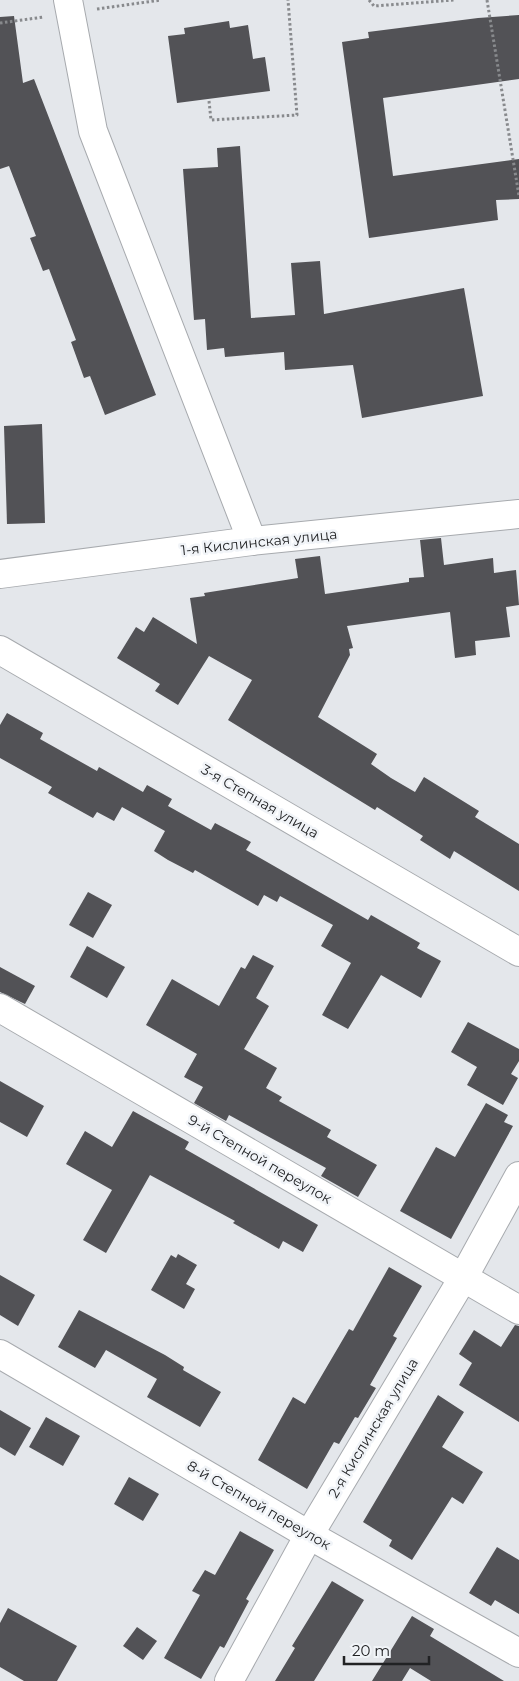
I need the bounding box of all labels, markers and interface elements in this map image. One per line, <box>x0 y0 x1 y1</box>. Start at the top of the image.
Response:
street label: 1-я Кислинская улица <box>180 525 338 559</box>
street label: 3-я Степная улица <box>198 760 322 842</box>
street label: 9-й Степной переулок <box>185 1111 335 1207</box>
street label: 2-я Кислинская улица <box>324 1355 422 1501</box>
street label: 8-й Степной переулок <box>184 1456 334 1554</box>
scale bar <box>344 1634 429 1666</box>
text: 20 m <box>352 1641 390 1660</box>

